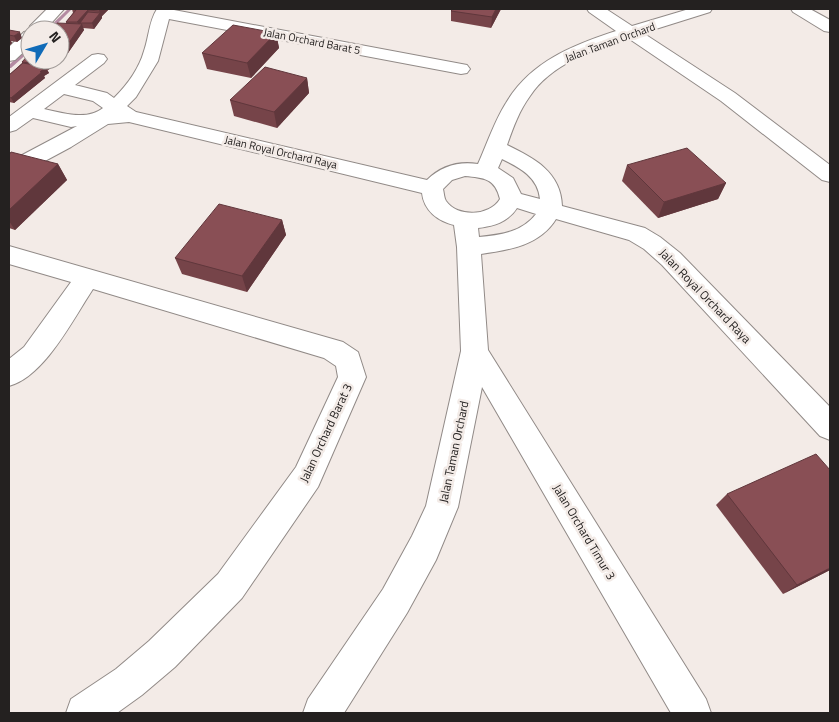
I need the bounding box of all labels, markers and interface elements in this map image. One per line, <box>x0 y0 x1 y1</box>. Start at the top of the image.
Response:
street label: Jalan Taman Orchard <box>563 18 658 66</box>
north arrow <box>20 20 70 70</box>
street label: Jalan Orchard Barat 5 <box>262 24 362 58</box>
text: N <box>44 26 67 47</box>
street label: Jalan Royal Orchard Raya <box>223 131 339 173</box>
street label: Jalan Royal Orchard Raya <box>655 244 756 347</box>
street label: Jalan Orchard Barat 3 <box>294 380 357 485</box>
street label: Jalan Taman Orchard <box>433 399 474 505</box>
street label: Jalan Orchard Timur 3 <box>548 480 621 583</box>

